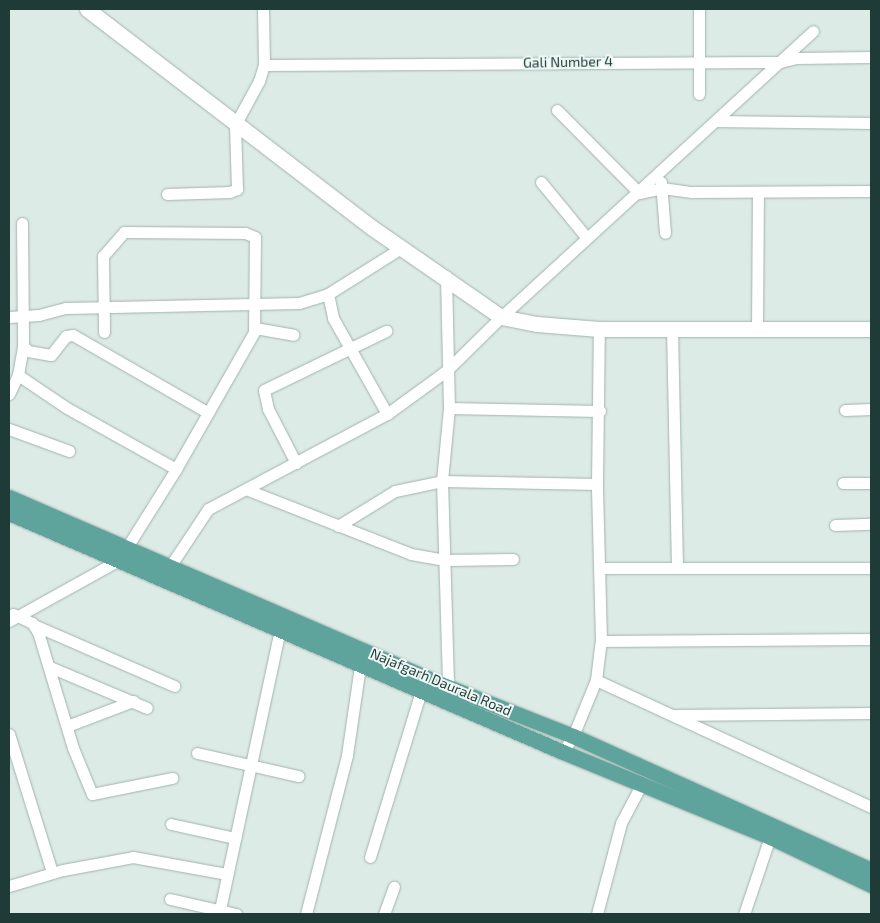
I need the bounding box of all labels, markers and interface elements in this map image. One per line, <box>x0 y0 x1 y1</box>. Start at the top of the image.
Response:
street label: Gali Number 4 <box>523 53 613 71</box>
street label: Najafgarh Daurala Road <box>368 645 514 719</box>

